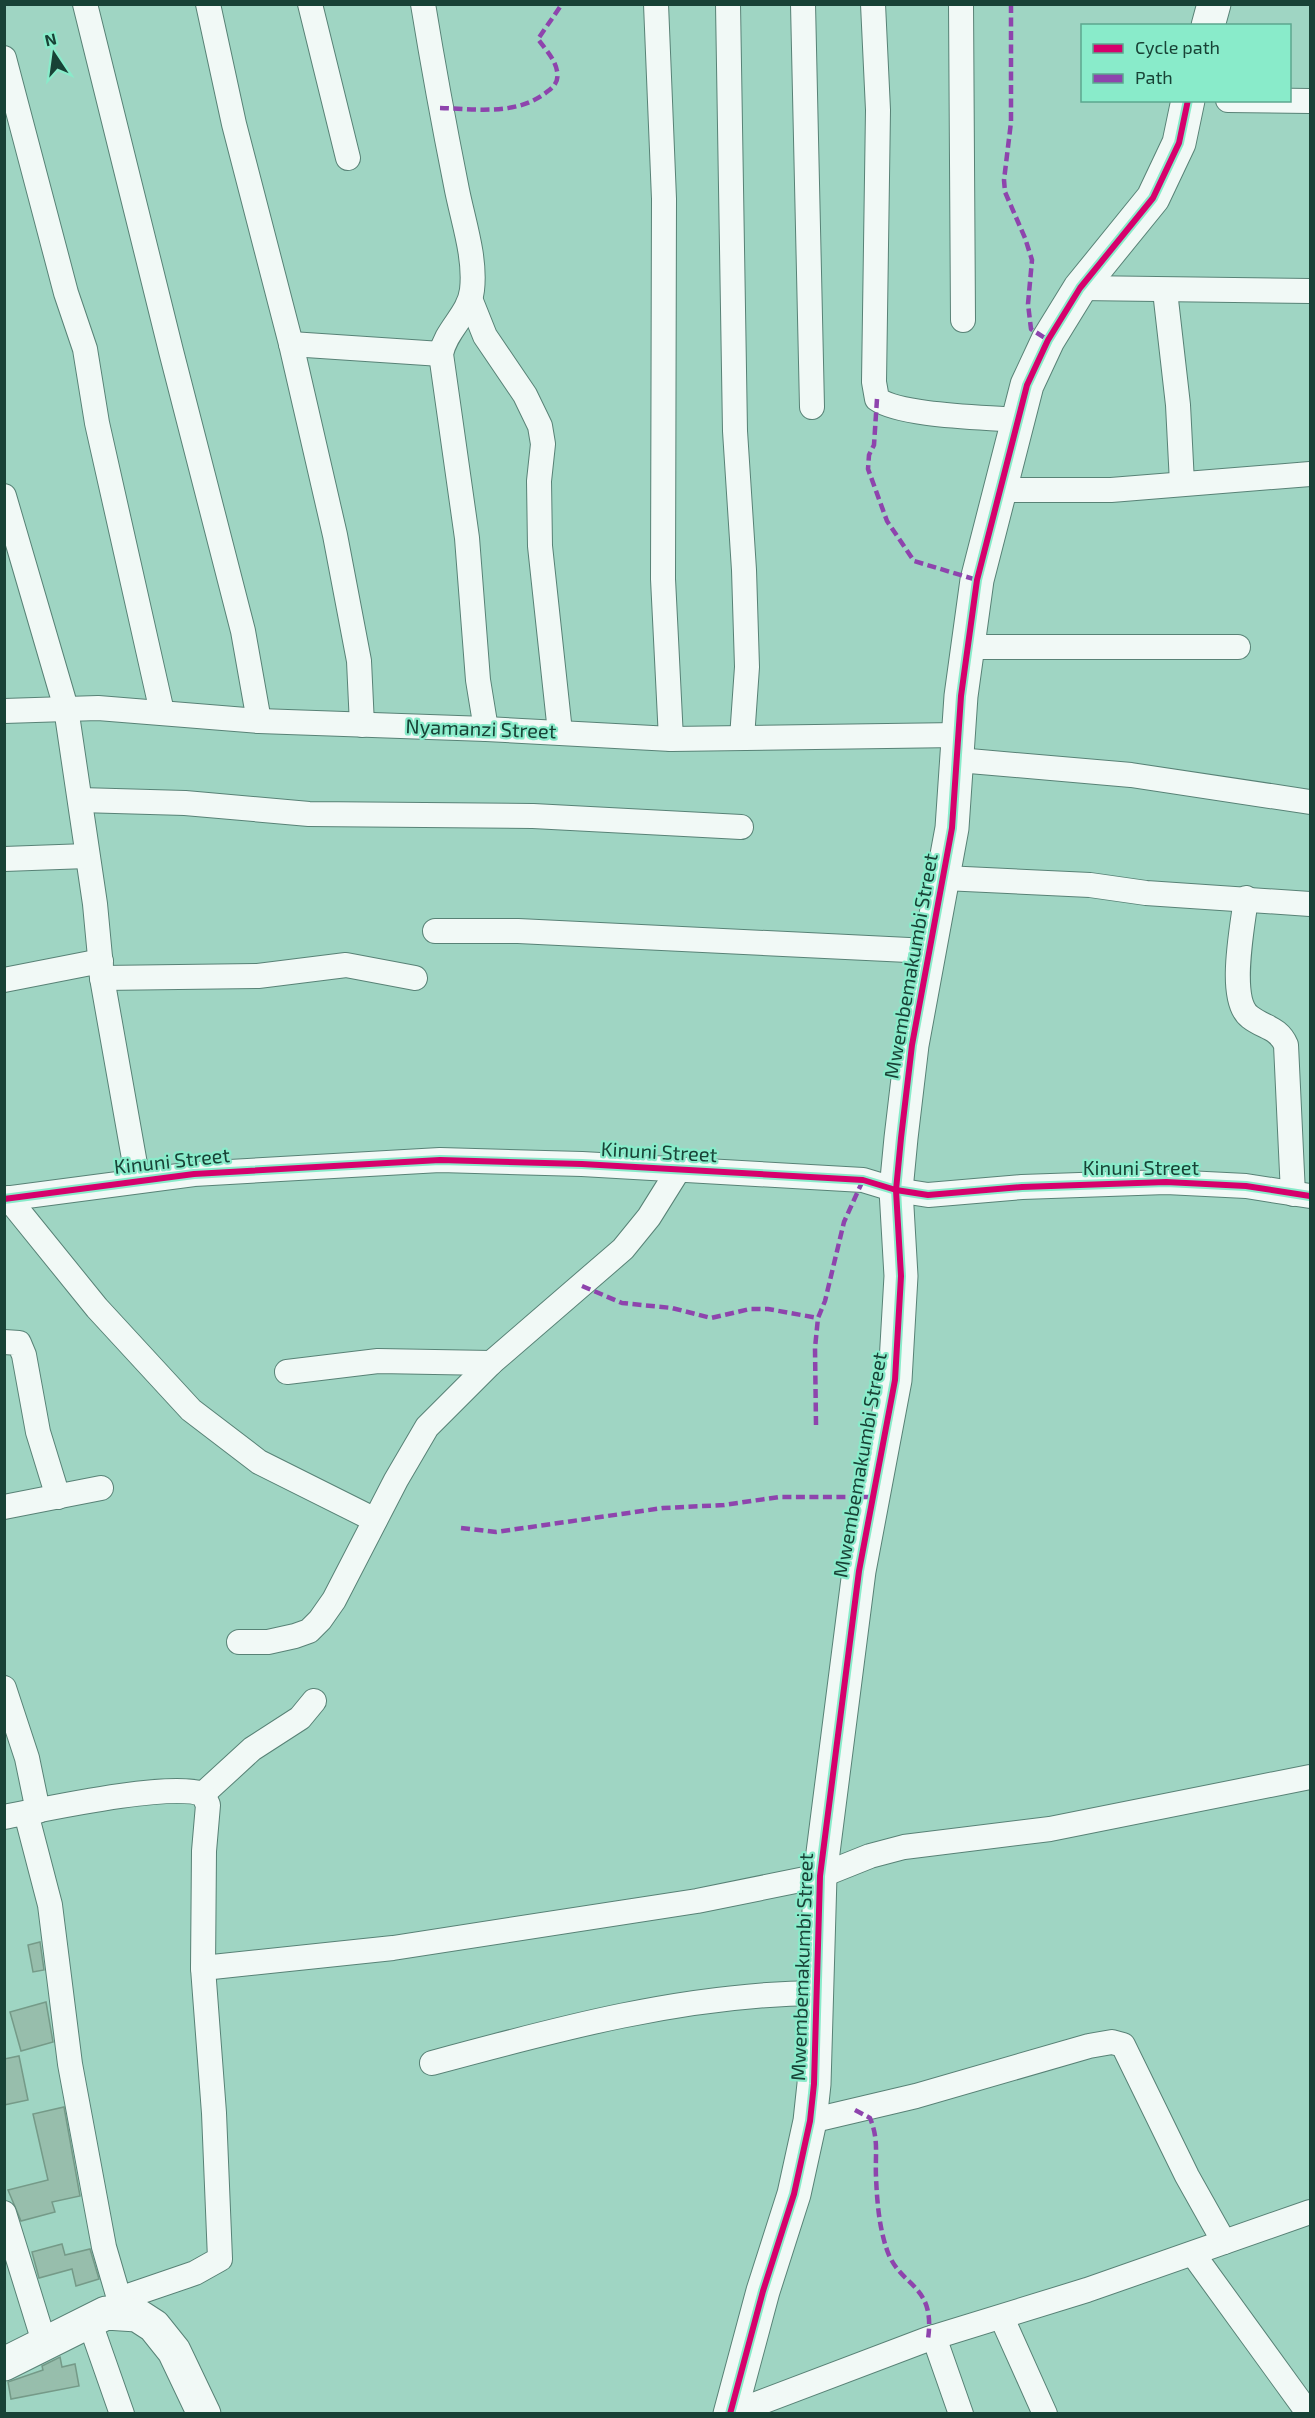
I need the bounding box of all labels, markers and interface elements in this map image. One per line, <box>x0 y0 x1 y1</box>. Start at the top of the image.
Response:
north arrow <box>24 24 84 84</box>
legend <box>1081 24 1291 102</box>
text: N <box>43 28 58 49</box>
text: Cycle path <box>1135 36 1220 58</box>
text: Path <box>1135 66 1173 88</box>
street label: Nyamanzi Street <box>405 713 557 743</box>
street label: Mwembemakumbi Street <box>878 851 942 1080</box>
street label: Kinuni Street <box>600 1136 718 1166</box>
street label: Kinuni Street <box>113 1142 231 1178</box>
street label: Kinuni Street <box>1083 1155 1200 1179</box>
street label: Mwembemakumbi Street <box>827 1350 891 1579</box>
street label: Mwembemakumbi Street <box>785 1852 817 2082</box>

